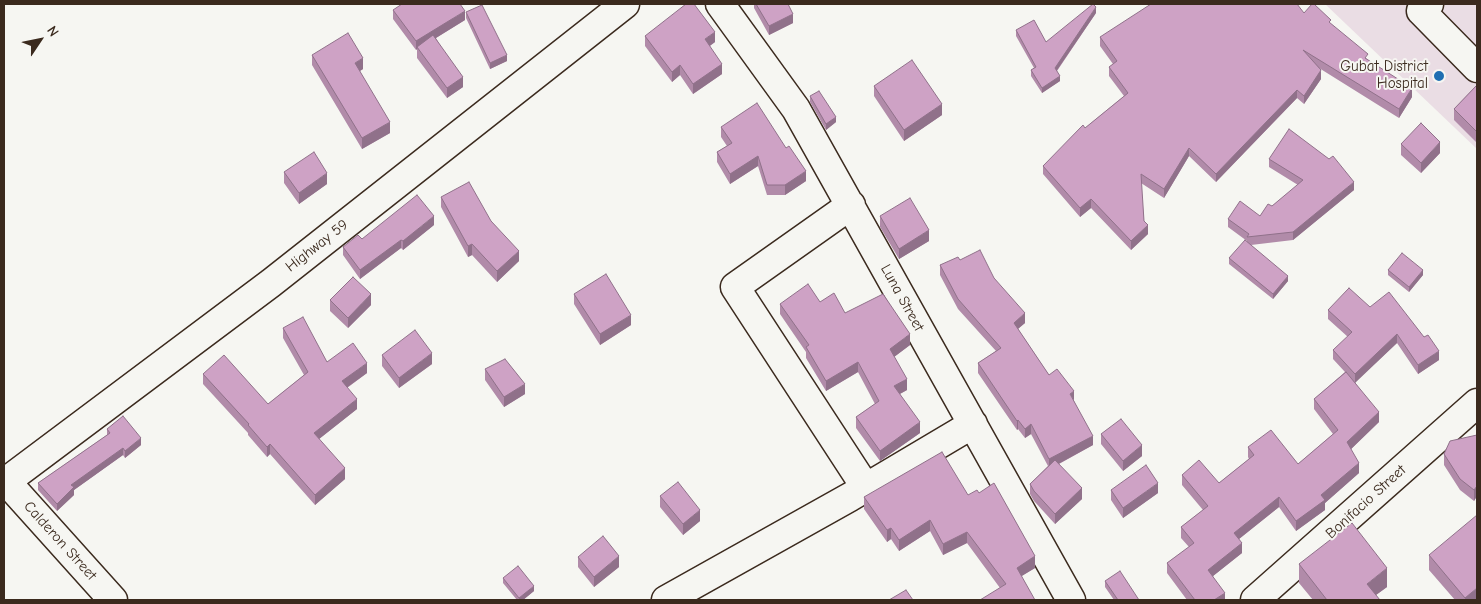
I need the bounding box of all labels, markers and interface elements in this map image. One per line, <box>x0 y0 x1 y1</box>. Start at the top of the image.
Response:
north arrow <box>15 15 65 65</box>
text: N <box>43 23 62 40</box>
place label: Gubat District Hospital <box>1340 58 1428 93</box>
marker: Gubat District Hospital <box>1432 69 1446 83</box>
street label: Highway 59 <box>282 216 352 276</box>
street label: Luna Street <box>876 261 928 335</box>
street label: Bonifacio Street <box>1322 461 1410 543</box>
street label: Calderon Street <box>20 498 100 584</box>

